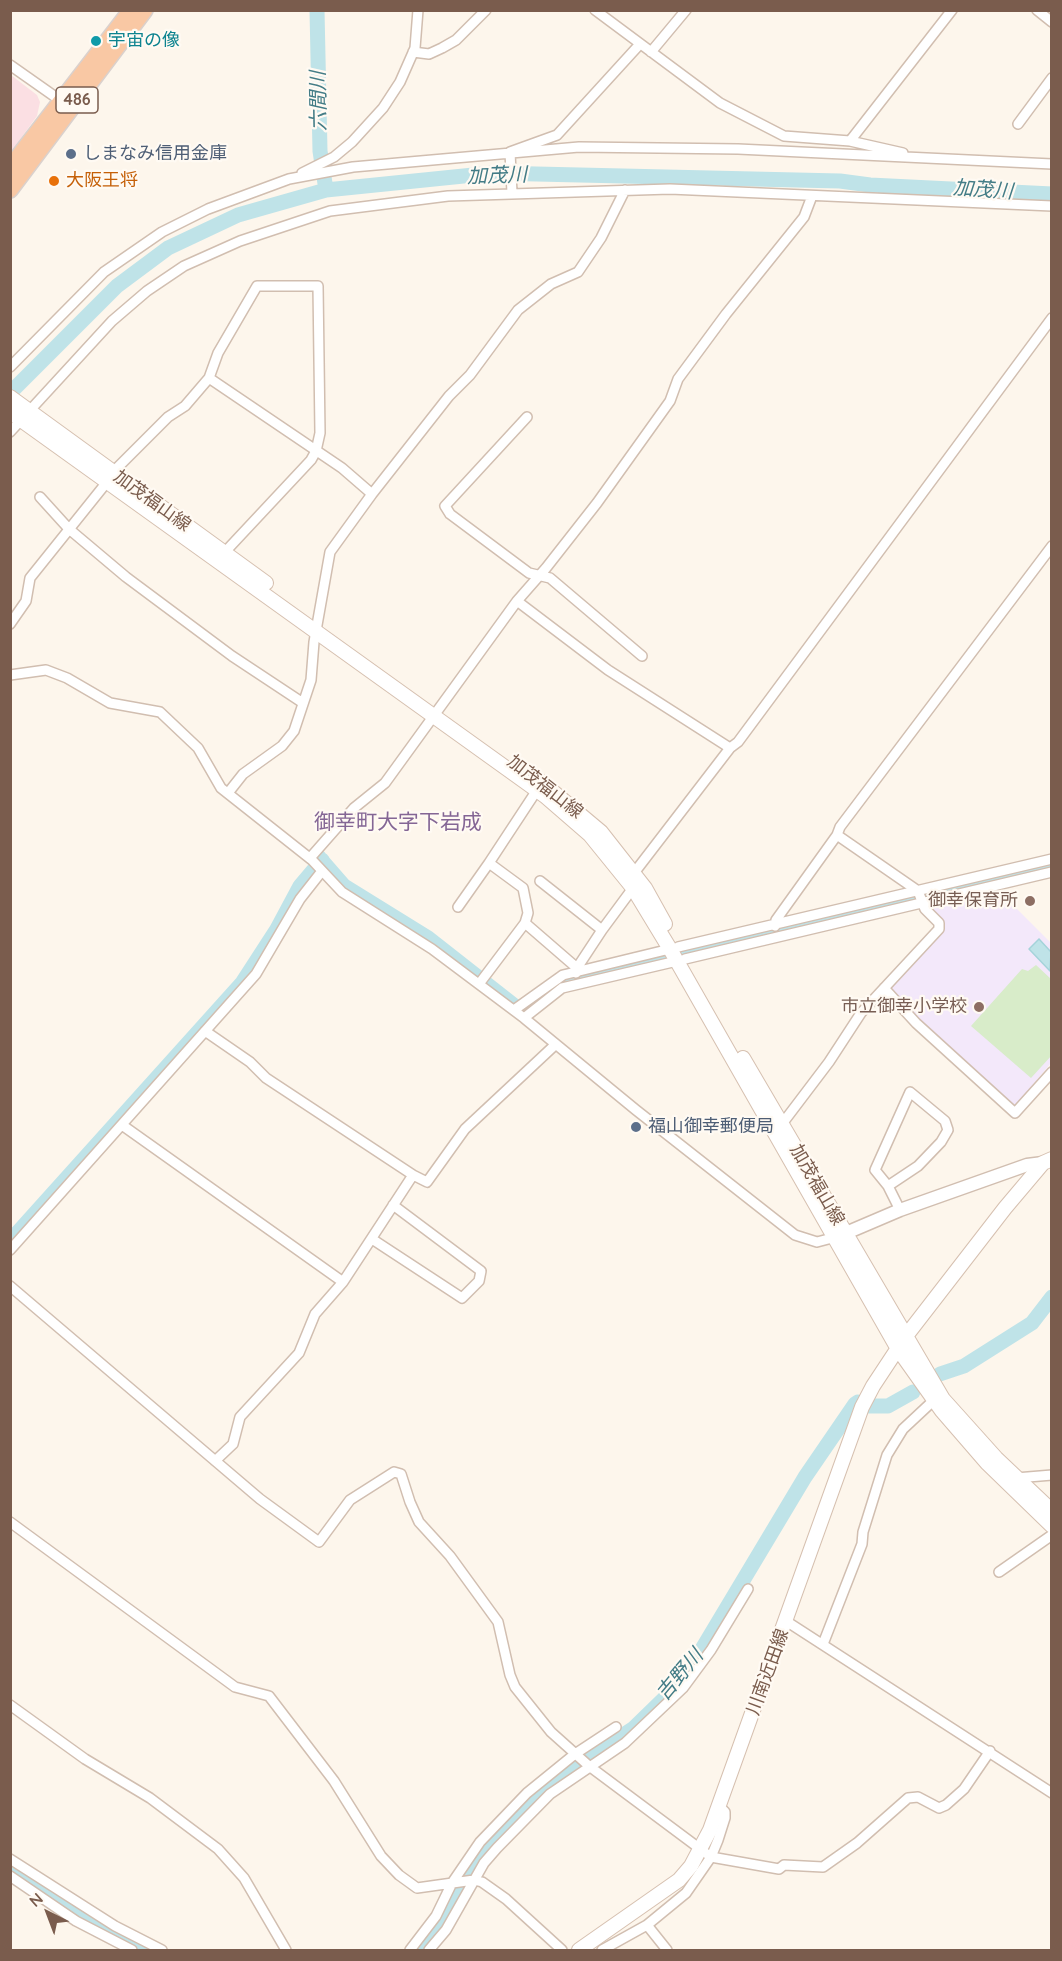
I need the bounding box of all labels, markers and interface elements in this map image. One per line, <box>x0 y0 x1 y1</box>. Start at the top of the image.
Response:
place label: 宇宙の像 <box>108 30 180 52</box>
marker: 宇宙の像 <box>89 34 103 48</box>
water label: 六間川 <box>306 71 332 131</box>
road number: 486 <box>56 87 98 113</box>
place label: しまなみ信用金庫 <box>83 143 227 165</box>
marker: しまなみ信用金庫 <box>64 147 78 161</box>
water label: 加茂川 <box>467 163 527 189</box>
place label: 大阪王将 <box>66 170 138 192</box>
marker: 大阪王将 <box>47 174 61 188</box>
water label: 加茂川 <box>952 176 1014 204</box>
street label: 加茂福山線 <box>109 466 195 536</box>
street label: 加茂福山線 <box>503 751 587 823</box>
district label: 御幸町大字下岩成 <box>314 810 482 836</box>
place label: 御幸保育所 <box>928 890 1018 912</box>
marker: 御幸保育所 <box>1023 894 1037 908</box>
place label: 市立御幸小学校 <box>841 996 967 1018</box>
marker: 市立御幸小学校 <box>972 1000 986 1014</box>
place label: 福山御幸郵便局 <box>648 1116 774 1138</box>
marker: 福山御幸郵便局 <box>629 1120 643 1134</box>
street label: 加茂福山線 <box>785 1141 849 1229</box>
street label: 川南近田線 <box>742 1626 794 1718</box>
water label: 吉野川 <box>652 1644 708 1706</box>
north arrow <box>18 1883 78 1943</box>
text: N <box>25 1888 47 1911</box>

